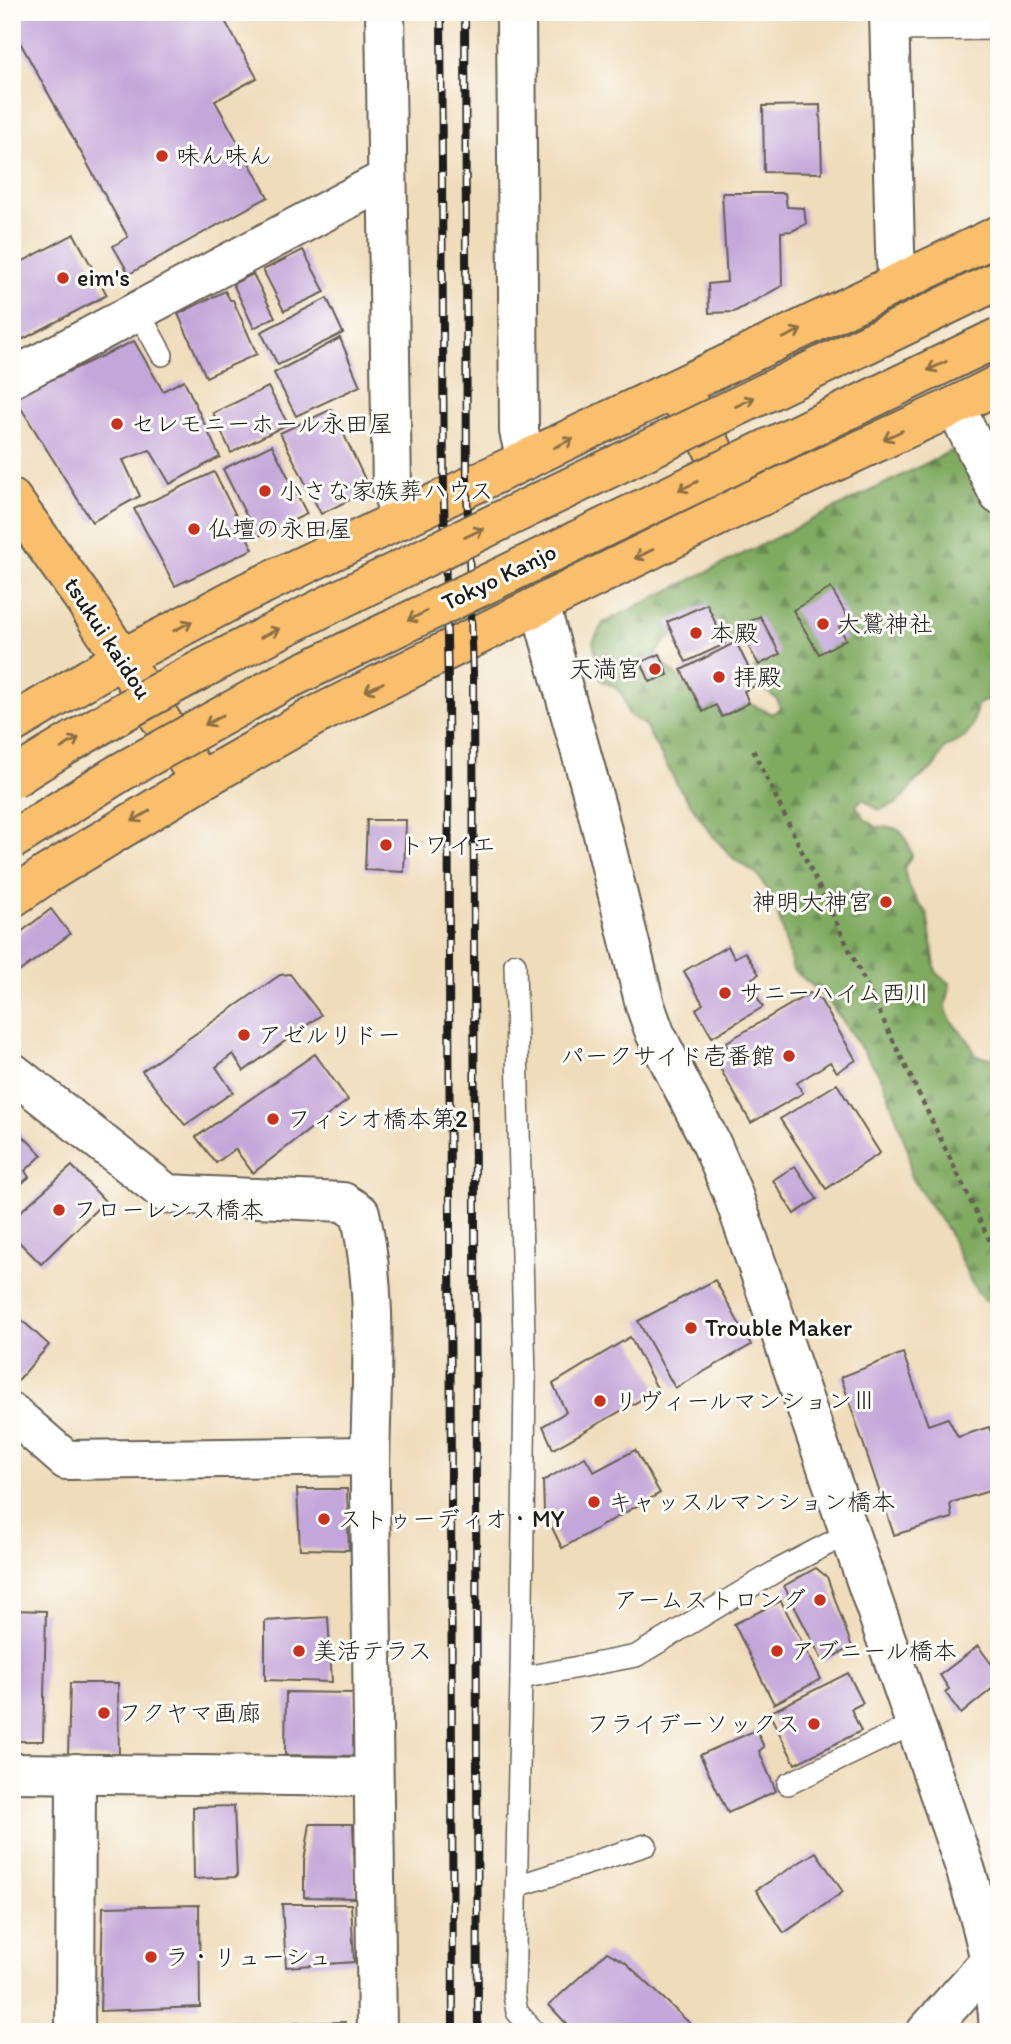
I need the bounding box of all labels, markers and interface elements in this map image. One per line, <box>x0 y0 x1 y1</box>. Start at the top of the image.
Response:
place label: 味ん味ん <box>176 141 272 170</box>
marker: 味ん味ん <box>154 148 170 164</box>
place label: eim's <box>77 263 130 292</box>
marker: eim's <box>55 270 71 286</box>
one-way arrow <box>781 327 802 340</box>
one-way arrow <box>927 360 948 373</box>
one-way arrow <box>734 395 755 408</box>
place label: セレモニーホール永田屋 <box>131 409 393 438</box>
marker: セレモニーホール永田屋 <box>109 416 125 432</box>
one-way arrow <box>883 429 904 442</box>
one-way arrow <box>553 435 574 449</box>
place label: 小さな家族葬ハウス <box>279 476 494 505</box>
one-way arrow <box>678 480 699 493</box>
marker: 小さな家族葬ハウス <box>257 483 273 499</box>
place label: 仏壇の永田屋 <box>208 514 352 543</box>
marker: 仏壇の永田屋 <box>186 521 202 537</box>
one-way arrow <box>463 526 484 540</box>
street label: Tokyo Kanjo <box>437 536 561 617</box>
one-way arrow <box>634 548 655 562</box>
street label: tsukui kaidou <box>58 571 159 704</box>
place label: 大鷲神社 <box>837 609 933 638</box>
one-way arrow <box>407 610 428 624</box>
marker: 大鷲神社 <box>815 616 831 632</box>
place label: 本殿 <box>710 618 758 647</box>
one-way arrow <box>172 619 192 633</box>
marker: 本殿 <box>688 625 704 641</box>
one-way arrow <box>259 626 280 640</box>
place label: 天満宮 <box>569 654 641 683</box>
marker: 天満宮 <box>647 661 663 677</box>
place label: 拝殿 <box>733 662 781 691</box>
marker: 拝殿 <box>711 669 727 685</box>
one-way arrow <box>364 681 385 695</box>
one-way arrow <box>205 713 225 727</box>
one-way arrow <box>60 736 80 750</box>
one-way arrow <box>132 809 152 823</box>
place label: トワイエ <box>400 830 496 859</box>
marker: トワイエ <box>378 837 394 853</box>
place label: 神明大神宮 <box>752 887 872 916</box>
marker: 神明大神宮 <box>878 894 894 910</box>
place label: サニーハイム西川 <box>739 978 930 1007</box>
marker: サニーハイム西川 <box>717 985 733 1001</box>
place label: アゼルリドー <box>258 1020 401 1049</box>
marker: アゼルリドー <box>236 1027 252 1043</box>
place label: パークサイド壱番館 <box>560 1041 775 1070</box>
marker: パークサイド壱番館 <box>781 1048 797 1064</box>
place label: フィシオ橋本第2 <box>287 1104 468 1133</box>
marker: フィシオ橋本第2 <box>265 1111 281 1127</box>
place label: フローレンス橋本 <box>73 1195 264 1224</box>
marker: フローレンス橋本 <box>51 1202 67 1218</box>
place label: Trouble Maker <box>705 1313 852 1342</box>
marker: Trouble Maker <box>683 1320 699 1336</box>
place label: リヴィールマンションⅢ <box>614 1386 876 1415</box>
marker: リヴィールマンションⅢ <box>592 1393 608 1409</box>
place label: キャッスルマンション橋本 <box>608 1487 896 1516</box>
marker: キャッスルマンション橋本 <box>586 1494 602 1510</box>
place label: ストゥーディオ・MY <box>338 1504 565 1533</box>
marker: ストゥーディオ・MY <box>316 1511 332 1527</box>
place label: アームストロング <box>614 1585 806 1614</box>
marker: アームストロング <box>812 1592 828 1608</box>
place label: 美活テラス <box>313 1636 432 1665</box>
place label: アブニール橋本 <box>791 1636 957 1665</box>
marker: 美活テラス <box>291 1643 307 1659</box>
marker: アブニール橋本 <box>769 1643 785 1659</box>
place label: フクヤマ画廊 <box>118 1698 262 1727</box>
marker: フクヤマ画廊 <box>96 1705 112 1721</box>
place label: フライデーソックス <box>586 1709 800 1738</box>
marker: フライデーソックス <box>806 1716 822 1732</box>
place label: ラ・リューシュ <box>165 1942 332 1971</box>
marker: ラ・リューシュ <box>143 1949 159 1965</box>

